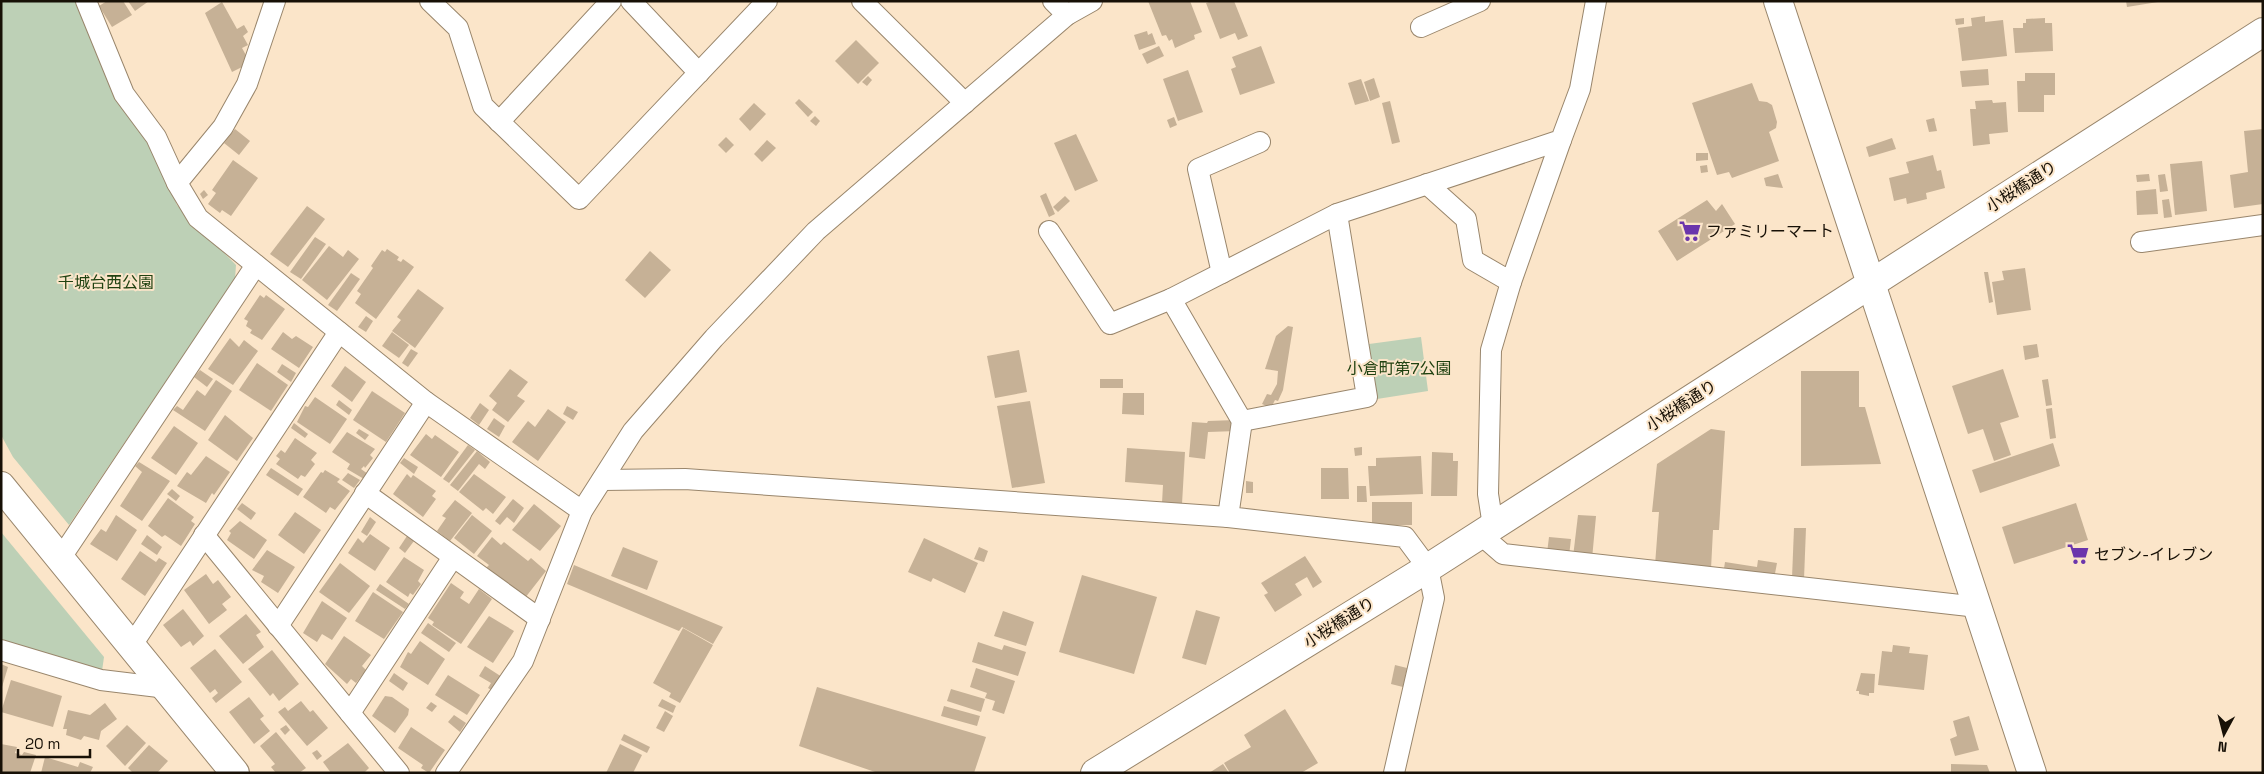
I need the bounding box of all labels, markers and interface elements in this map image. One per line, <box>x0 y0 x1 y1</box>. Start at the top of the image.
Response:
street label: 小桜橋通り <box>1982 156 2061 217</box>
supermarket icon: ファミリーマート <box>1677 218 1703 244</box>
place label: ファミリーマート <box>1706 221 1834 242</box>
park label: 千城台西公園 <box>58 272 154 293</box>
park label: 小倉町第7公園 <box>1346 358 1452 379</box>
street label: 小桜橋通り <box>1642 375 1721 436</box>
supermarket icon: セブン-イレブン <box>2065 541 2091 567</box>
place label: セブン-イレブン <box>2094 544 2213 565</box>
street label: 小桜橋通り <box>1300 592 1379 653</box>
north arrow <box>2199 709 2249 759</box>
scale bar <box>18 726 90 758</box>
text: 20 m <box>25 734 60 753</box>
text: N <box>2217 737 2228 756</box>

